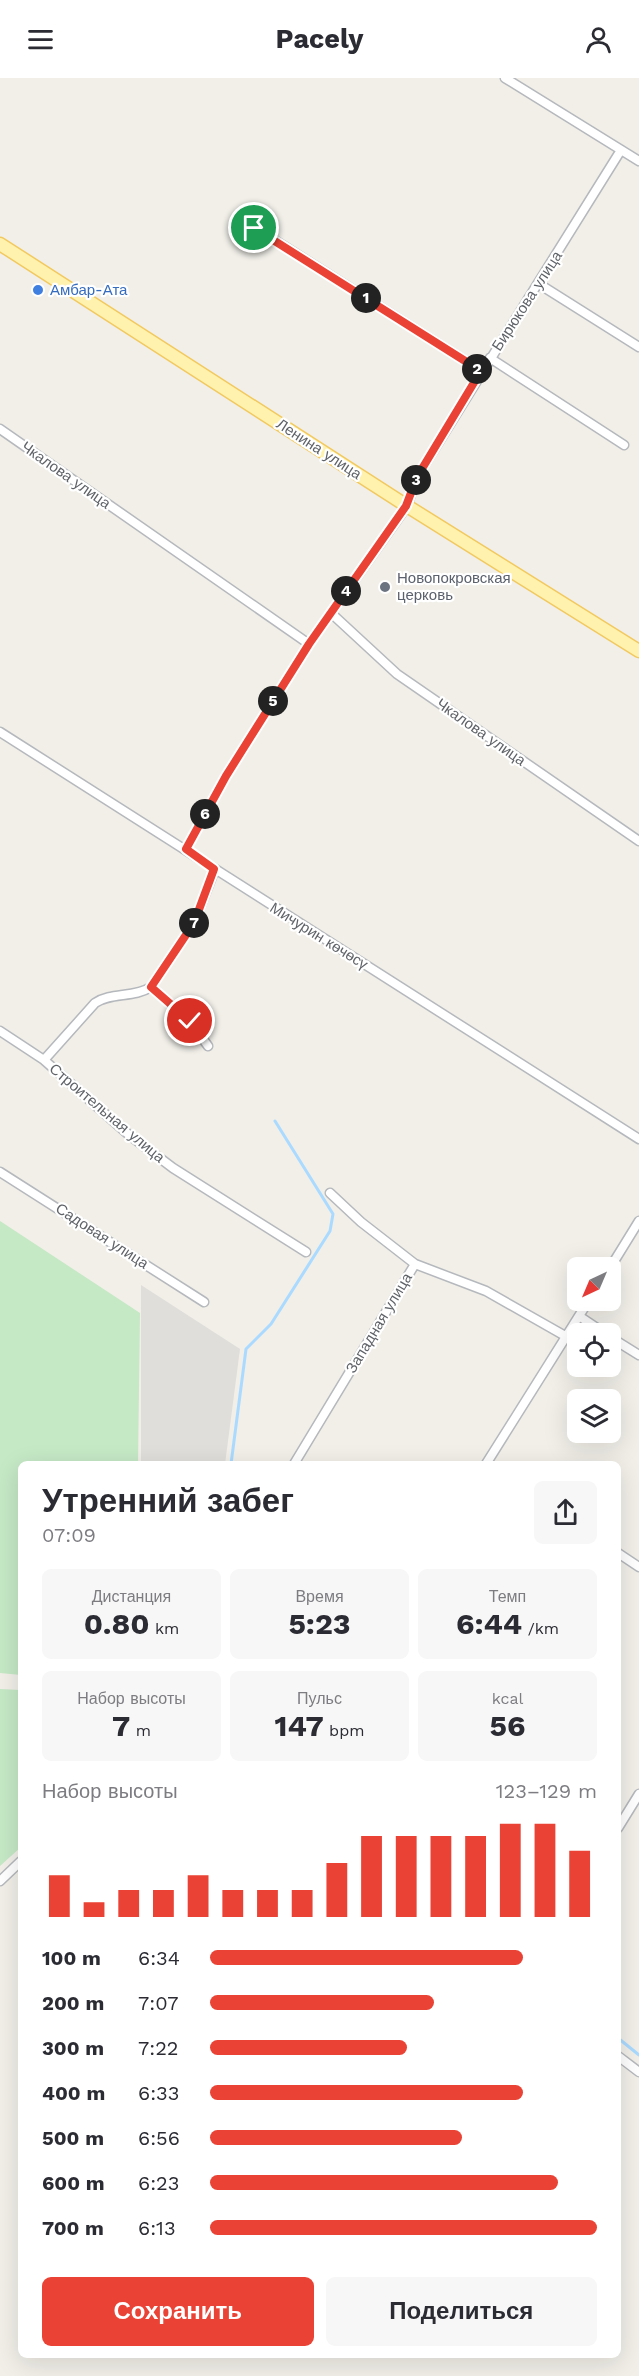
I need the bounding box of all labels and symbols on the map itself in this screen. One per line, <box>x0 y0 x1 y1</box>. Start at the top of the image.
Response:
pin <box>228 202 279 253</box>
street label: Бирюкова улица <box>488 247 566 354</box>
place label: Амбар-Ата <box>50 281 128 299</box>
marker: Амбар-Ата <box>31 283 45 297</box>
pin: 1 <box>351 283 381 313</box>
pin: 2 <box>462 354 492 384</box>
street label: Ленина улица <box>273 415 365 484</box>
street label: Чкалова улица <box>18 438 115 513</box>
pin: 3 <box>401 465 431 495</box>
place label: Новопокровская церковь <box>397 569 511 604</box>
pin: 4 <box>331 576 361 606</box>
marker: Новопокровская церковь <box>378 580 392 594</box>
pin: 5 <box>258 686 288 716</box>
street label: Чкалова улица <box>433 695 530 770</box>
pin: 6 <box>190 799 220 829</box>
street label: Мичурин көчөсү <box>267 899 372 974</box>
pin: 7 <box>179 908 209 938</box>
pin <box>164 995 215 1046</box>
street label: Строительная улица <box>46 1060 169 1167</box>
street label: Садовая улица <box>52 1199 152 1273</box>
north arrow <box>567 1257 621 1311</box>
street label: Западная улица <box>342 1269 416 1376</box>

